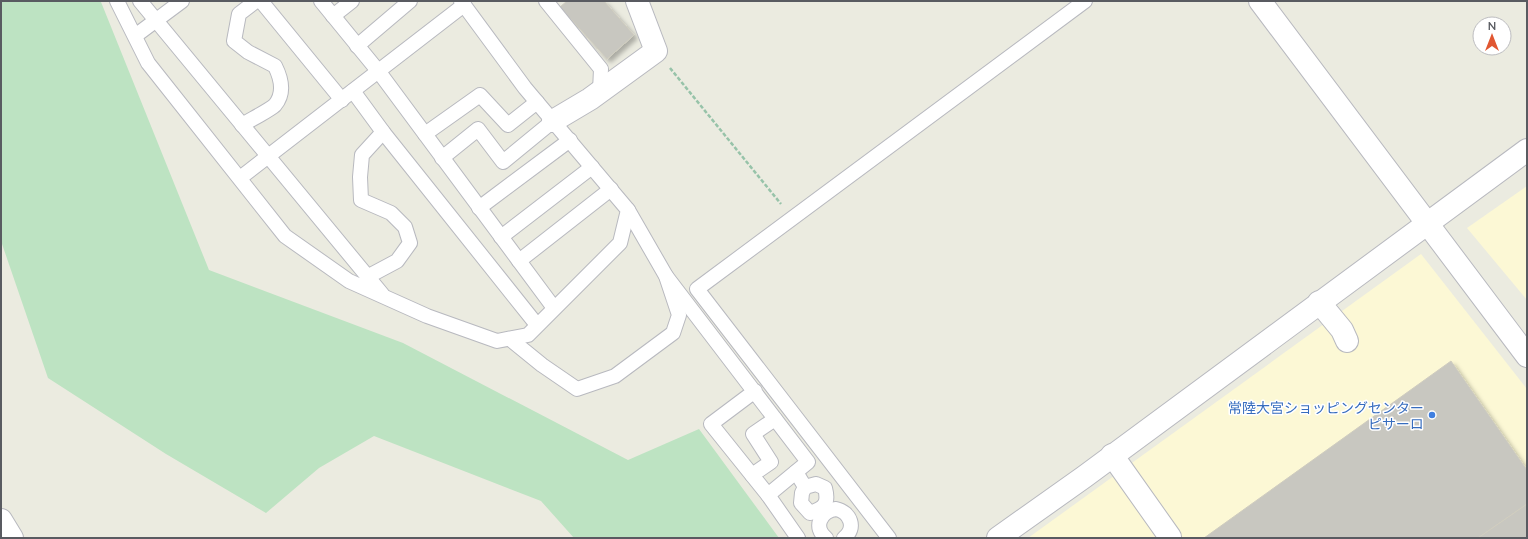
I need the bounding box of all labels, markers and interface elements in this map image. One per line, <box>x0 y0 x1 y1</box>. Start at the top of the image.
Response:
north arrow <box>1472 16 1512 56</box>
text: N <box>1488 19 1496 32</box>
place label: 常陸大宮ショッピングセンター ピサーロ <box>1228 399 1424 432</box>
marker: 常陸大宮ショッピングセンター ピサーロ <box>1427 410 1437 420</box>

